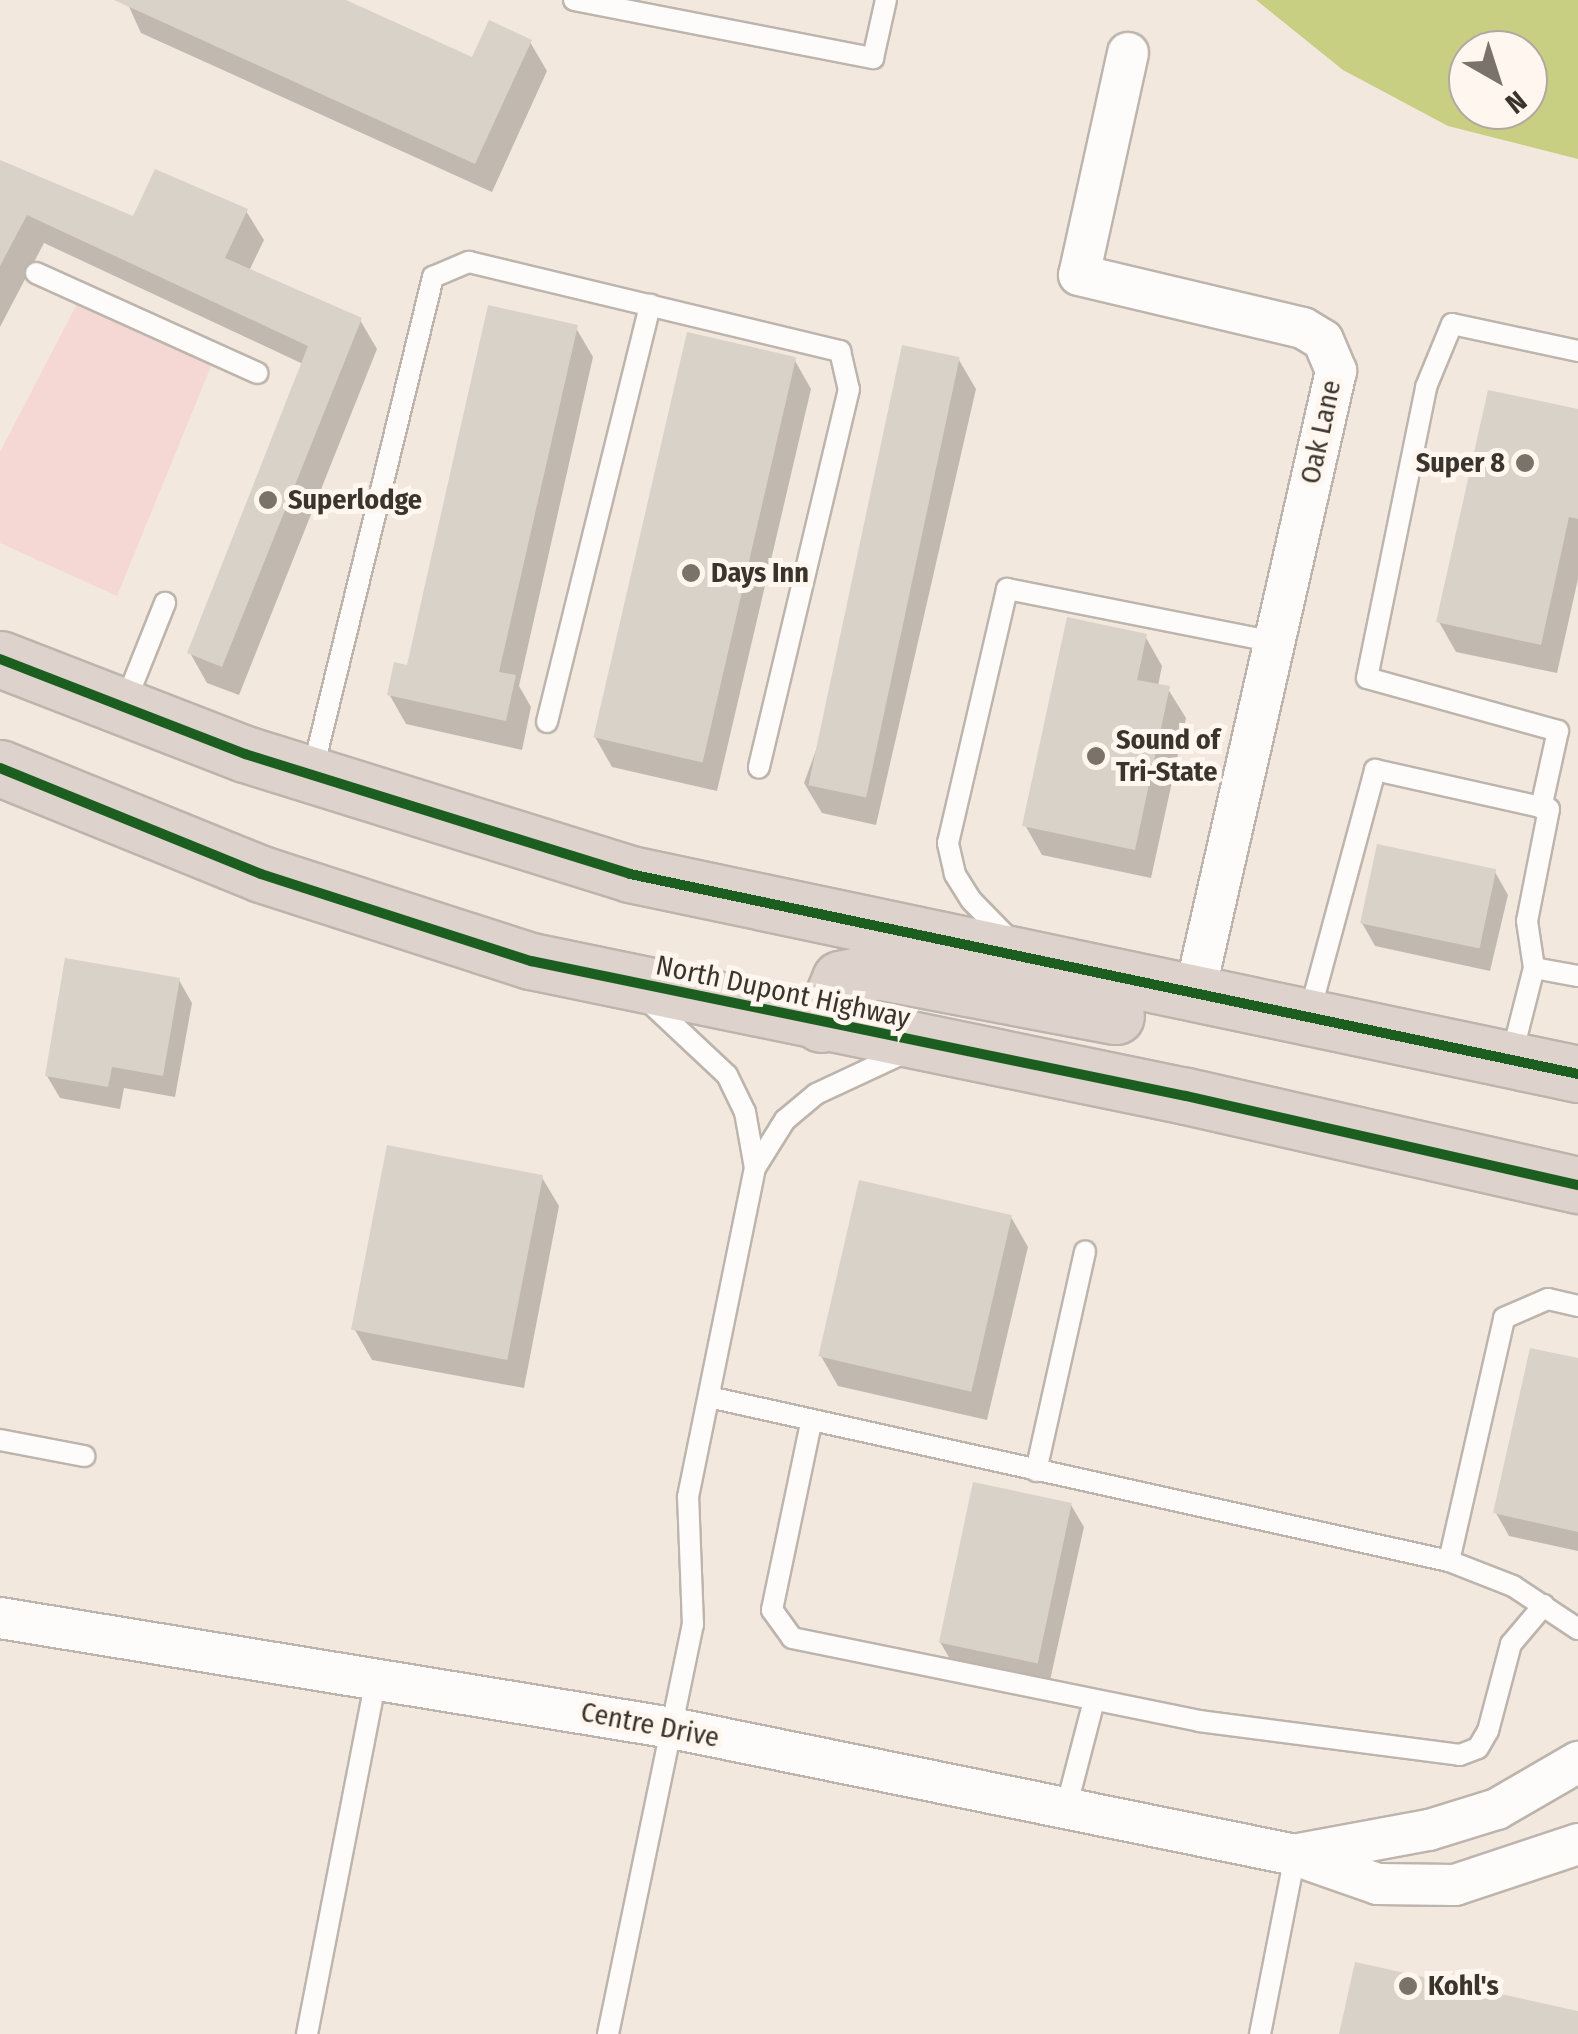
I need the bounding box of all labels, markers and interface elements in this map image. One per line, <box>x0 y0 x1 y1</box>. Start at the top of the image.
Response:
north arrow <box>1448 30 1548 130</box>
text: N <box>1499 84 1533 120</box>
street label: Oak Lane <box>1294 377 1348 487</box>
place label: Super 8 <box>1416 446 1505 480</box>
marker: Super 8 <box>1514 452 1536 474</box>
place label: Superlodge <box>288 483 422 517</box>
marker: Superlodge <box>257 489 279 511</box>
place label: Days Inn <box>711 556 809 590</box>
marker: Days Inn <box>680 562 702 584</box>
place label: Sound of Tri-State <box>1116 723 1220 789</box>
marker: Sound of Tri-State <box>1085 745 1107 767</box>
street label: North Dupont Highway <box>653 949 913 1035</box>
street label: Centre Drive <box>578 1695 722 1755</box>
place label: Kohl's <box>1428 1969 1499 2003</box>
marker: Kohl's <box>1397 1975 1419 1997</box>

